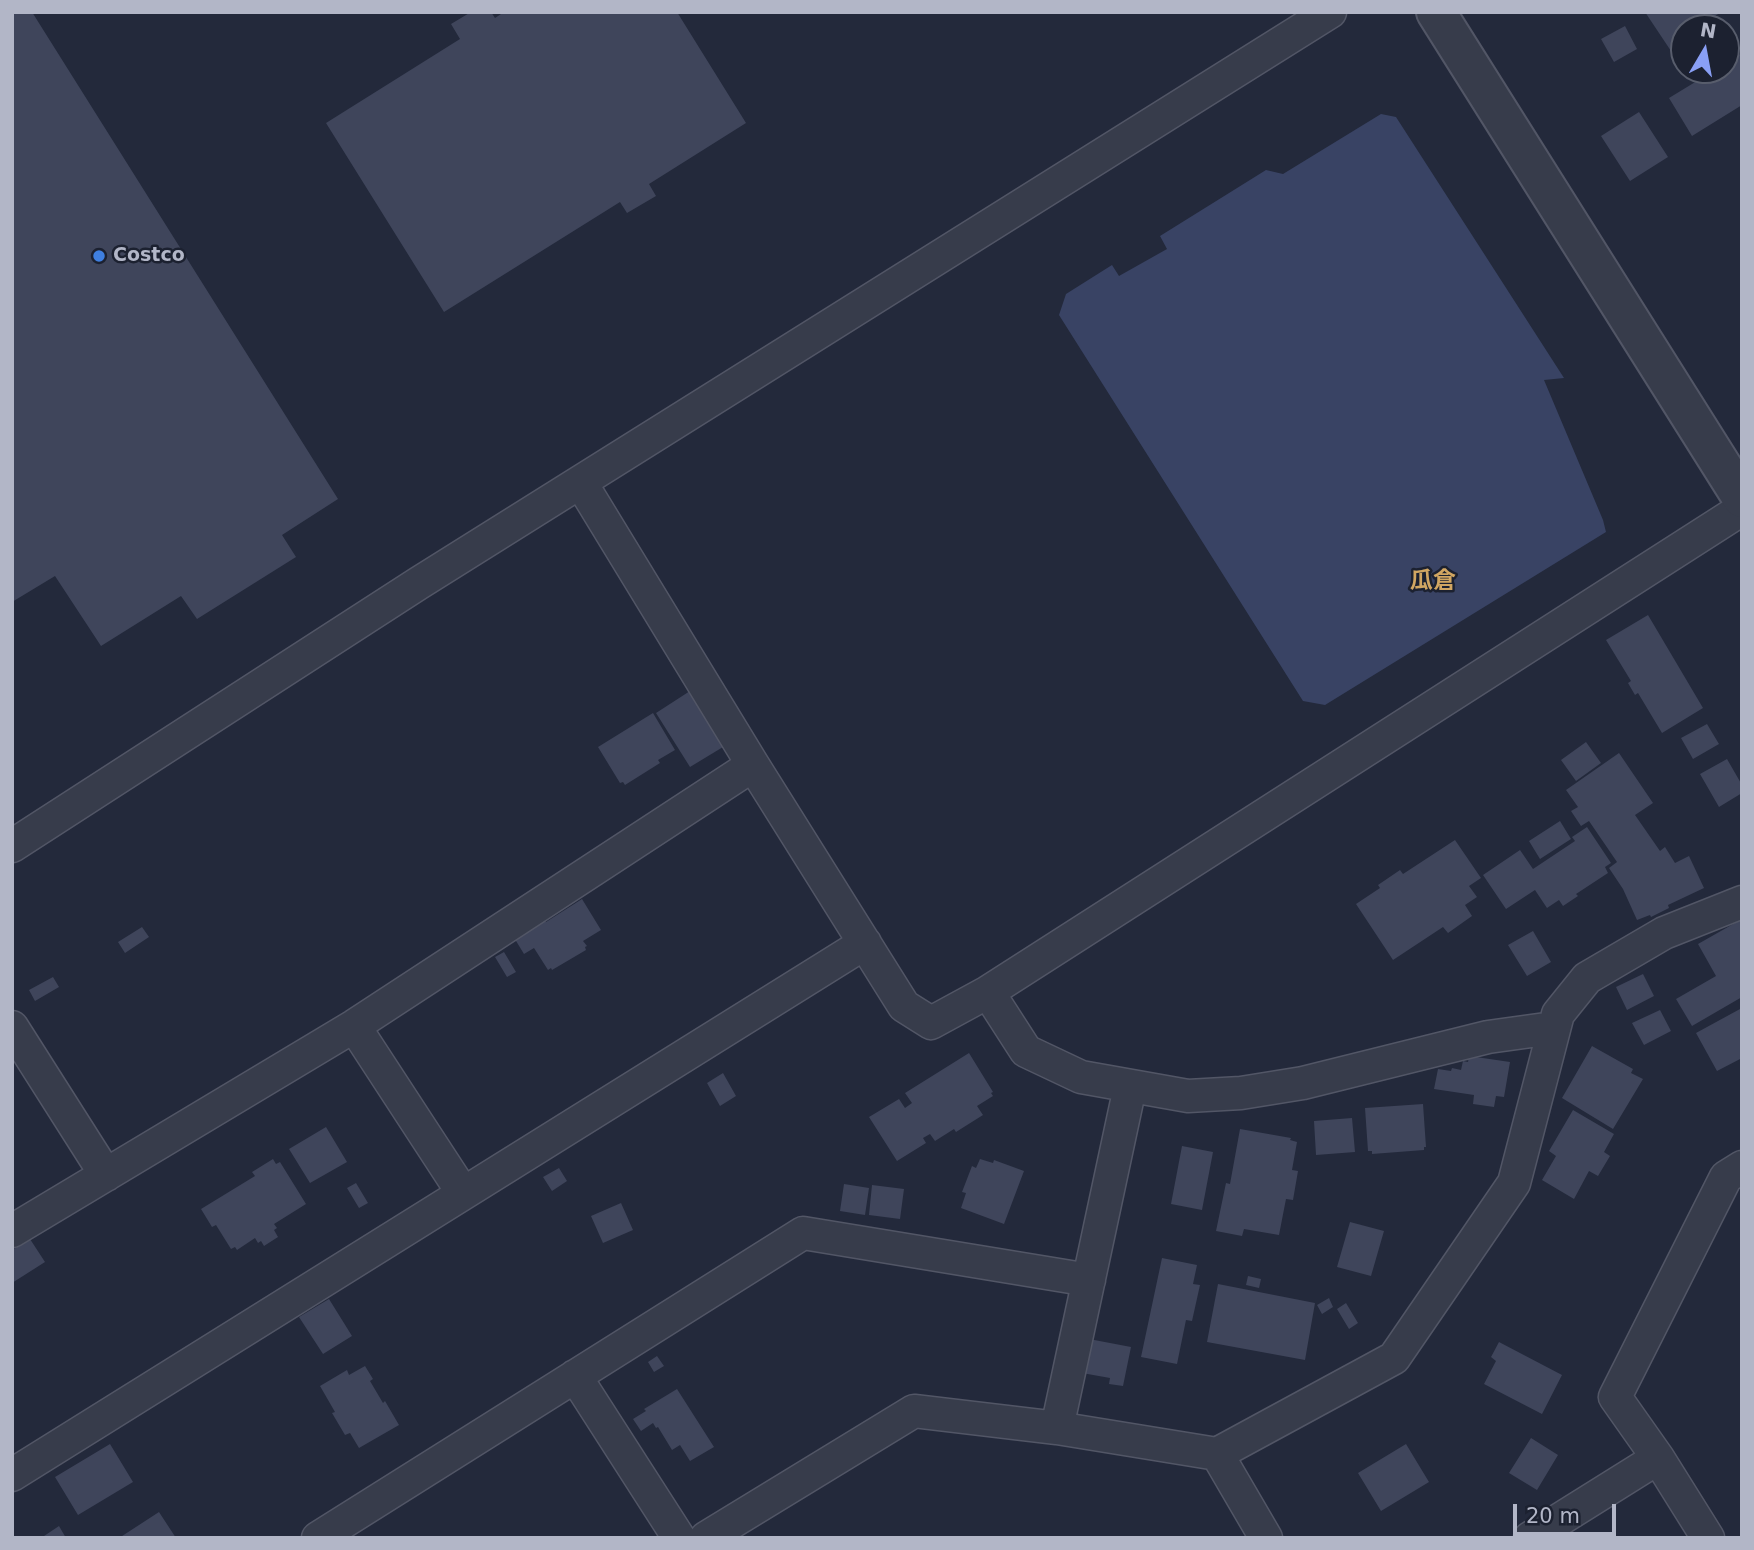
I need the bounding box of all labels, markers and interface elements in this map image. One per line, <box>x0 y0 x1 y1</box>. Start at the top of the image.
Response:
north arrow <box>1670 14 1740 84</box>
text: N <box>1699 18 1718 43</box>
place label: Costco <box>113 245 185 267</box>
marker: Costco <box>91 248 107 264</box>
district label: 瓜倉 <box>1410 568 1456 596</box>
scale bar <box>1516 1490 1619 1534</box>
text: 20 m <box>1526 1504 1580 1528</box>

